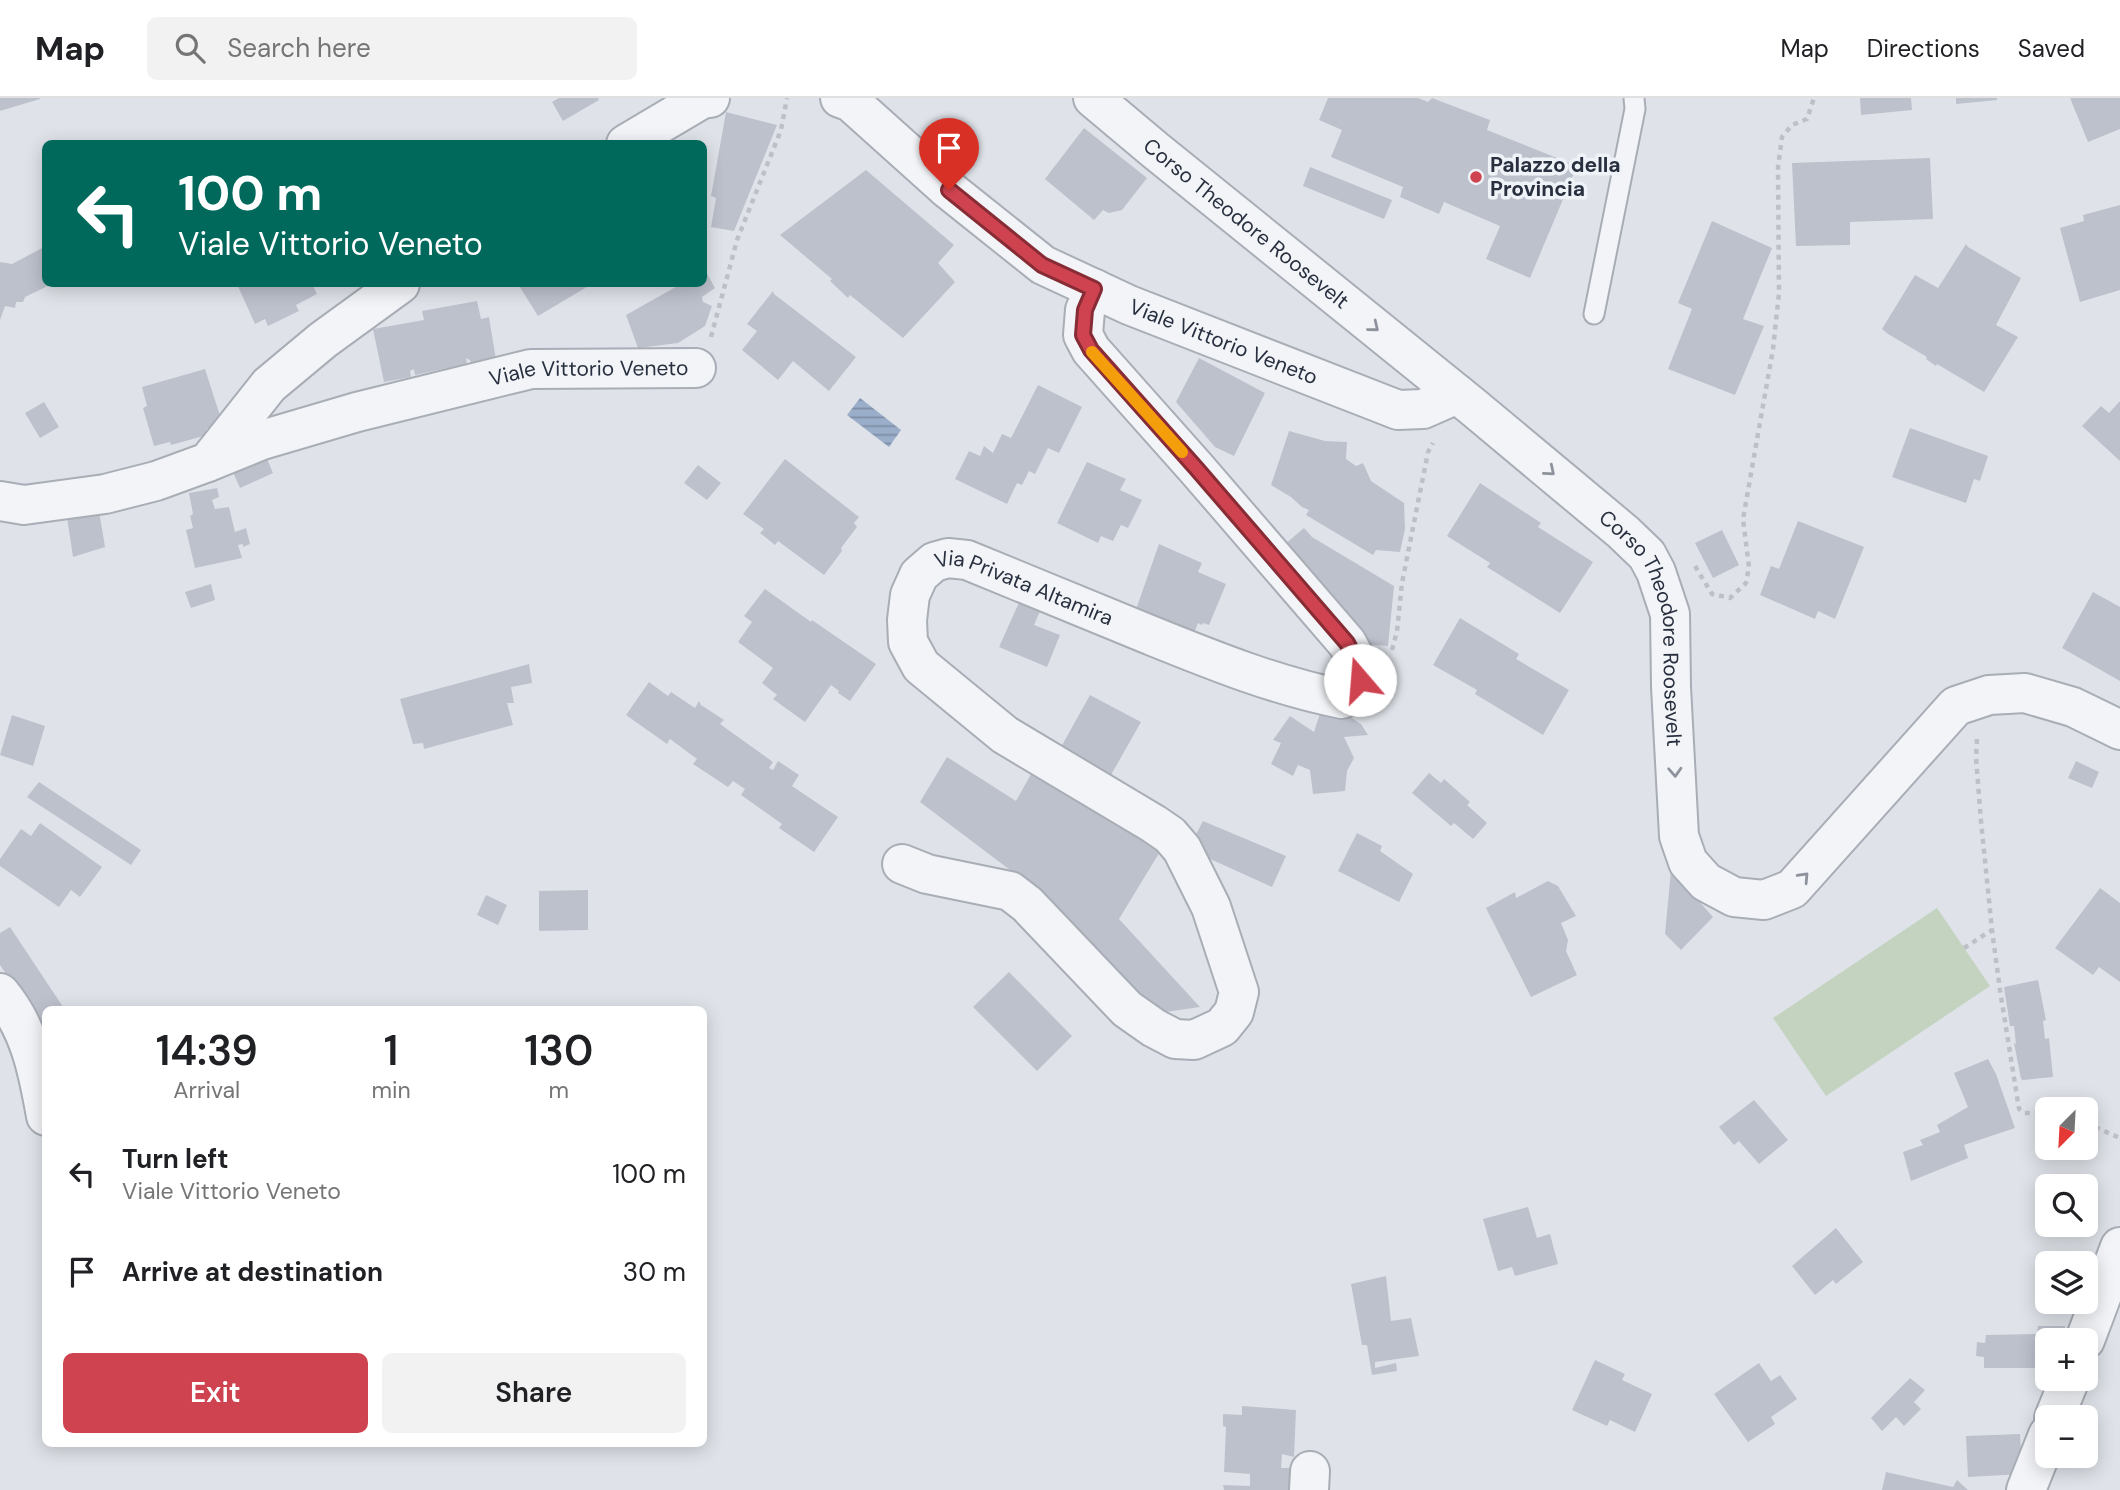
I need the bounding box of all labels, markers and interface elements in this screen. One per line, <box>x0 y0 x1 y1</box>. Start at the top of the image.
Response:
search box <box>147 17 637 80</box>
text: Map <box>35 27 105 70</box>
icon: search <box>171 29 209 67</box>
text: Search here <box>227 31 371 65</box>
text: Map <box>1781 33 1829 64</box>
text: Directions <box>1867 33 1980 64</box>
text: Saved <box>2018 33 2085 64</box>
pin <box>919 118 979 190</box>
icon: arrive <box>930 129 968 167</box>
street label: Corso Theodore Roosevelt <box>1137 132 1355 315</box>
place label: Palazzo della Provincia <box>1490 151 1621 203</box>
text: 100 m <box>178 161 322 225</box>
icon: left <box>63 168 154 259</box>
marker: Palazzo della Provincia <box>1468 169 1484 185</box>
text: Viale Vittorio Veneto <box>178 223 483 265</box>
street label: Viale Vittorio Veneto <box>1125 292 1322 391</box>
one-way arrow <box>1366 318 1379 331</box>
street label: Viale Vittorio Veneto <box>486 354 689 393</box>
one-way arrow <box>1542 463 1555 475</box>
street label: Corso Theodore Roosevelt <box>1593 504 1688 747</box>
street label: Via Privata Altamira <box>931 544 1117 632</box>
position arrow <box>1323 643 1397 717</box>
one-way arrow <box>1668 767 1683 778</box>
one-way arrow <box>1795 872 1808 885</box>
text: 14:39 <box>156 1023 258 1078</box>
text: 1 <box>384 1023 398 1078</box>
text: 130 <box>524 1023 593 1078</box>
text: Arrival <box>173 1075 240 1105</box>
text: min <box>371 1075 411 1105</box>
text: m <box>549 1075 569 1105</box>
north arrow <box>2035 1097 2098 1160</box>
map controls <box>2035 1097 2098 1468</box>
text: Turn left <box>122 1142 229 1176</box>
icon: left <box>63 1155 101 1193</box>
text: 100 m <box>612 1157 686 1191</box>
button: search <box>2035 1174 2098 1237</box>
text: Viale Vittorio Veneto <box>122 1176 341 1206</box>
button: layers <box>2035 1251 2098 1314</box>
icon: arrive <box>63 1253 101 1291</box>
text: Arrive at destination <box>122 1255 383 1289</box>
text: 30 m <box>623 1255 686 1289</box>
button: + <box>2035 1328 2098 1391</box>
button: Exit <box>63 1353 368 1433</box>
button: Share <box>382 1353 686 1433</box>
button: − <box>2035 1405 2098 1468</box>

